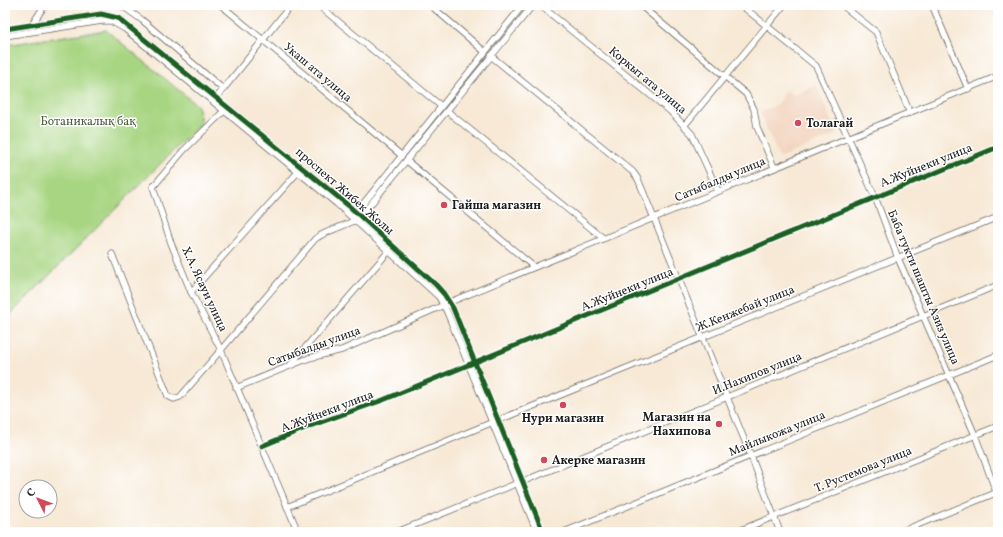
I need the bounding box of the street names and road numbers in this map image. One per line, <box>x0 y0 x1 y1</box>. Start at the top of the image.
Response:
street label: Укаш ата улица <box>280 39 355 106</box>
street label: Коркыт ата улица <box>605 43 690 118</box>
street label: А.Жуйнеки улица <box>878 140 975 192</box>
street label: проспект Жибек Жолы <box>292 145 397 239</box>
street label: Сатыбалды улица <box>672 154 768 206</box>
street label: Баба тукти шашты Азиз улица <box>883 208 963 367</box>
street label: Х.А. Ясауи улица <box>177 244 231 335</box>
street label: А.Жуйнеки улица <box>579 264 676 316</box>
street label: Ж.Кенжебай улица <box>694 282 797 336</box>
street label: Сатыбалды улица <box>266 323 363 371</box>
street label: И.Нахипов улица <box>710 349 805 399</box>
street label: А.Жуйнеки улица <box>279 387 376 437</box>
street label: Майлыкожа улица <box>727 407 828 461</box>
street label: Т. Рустемова улица <box>812 443 915 497</box>

